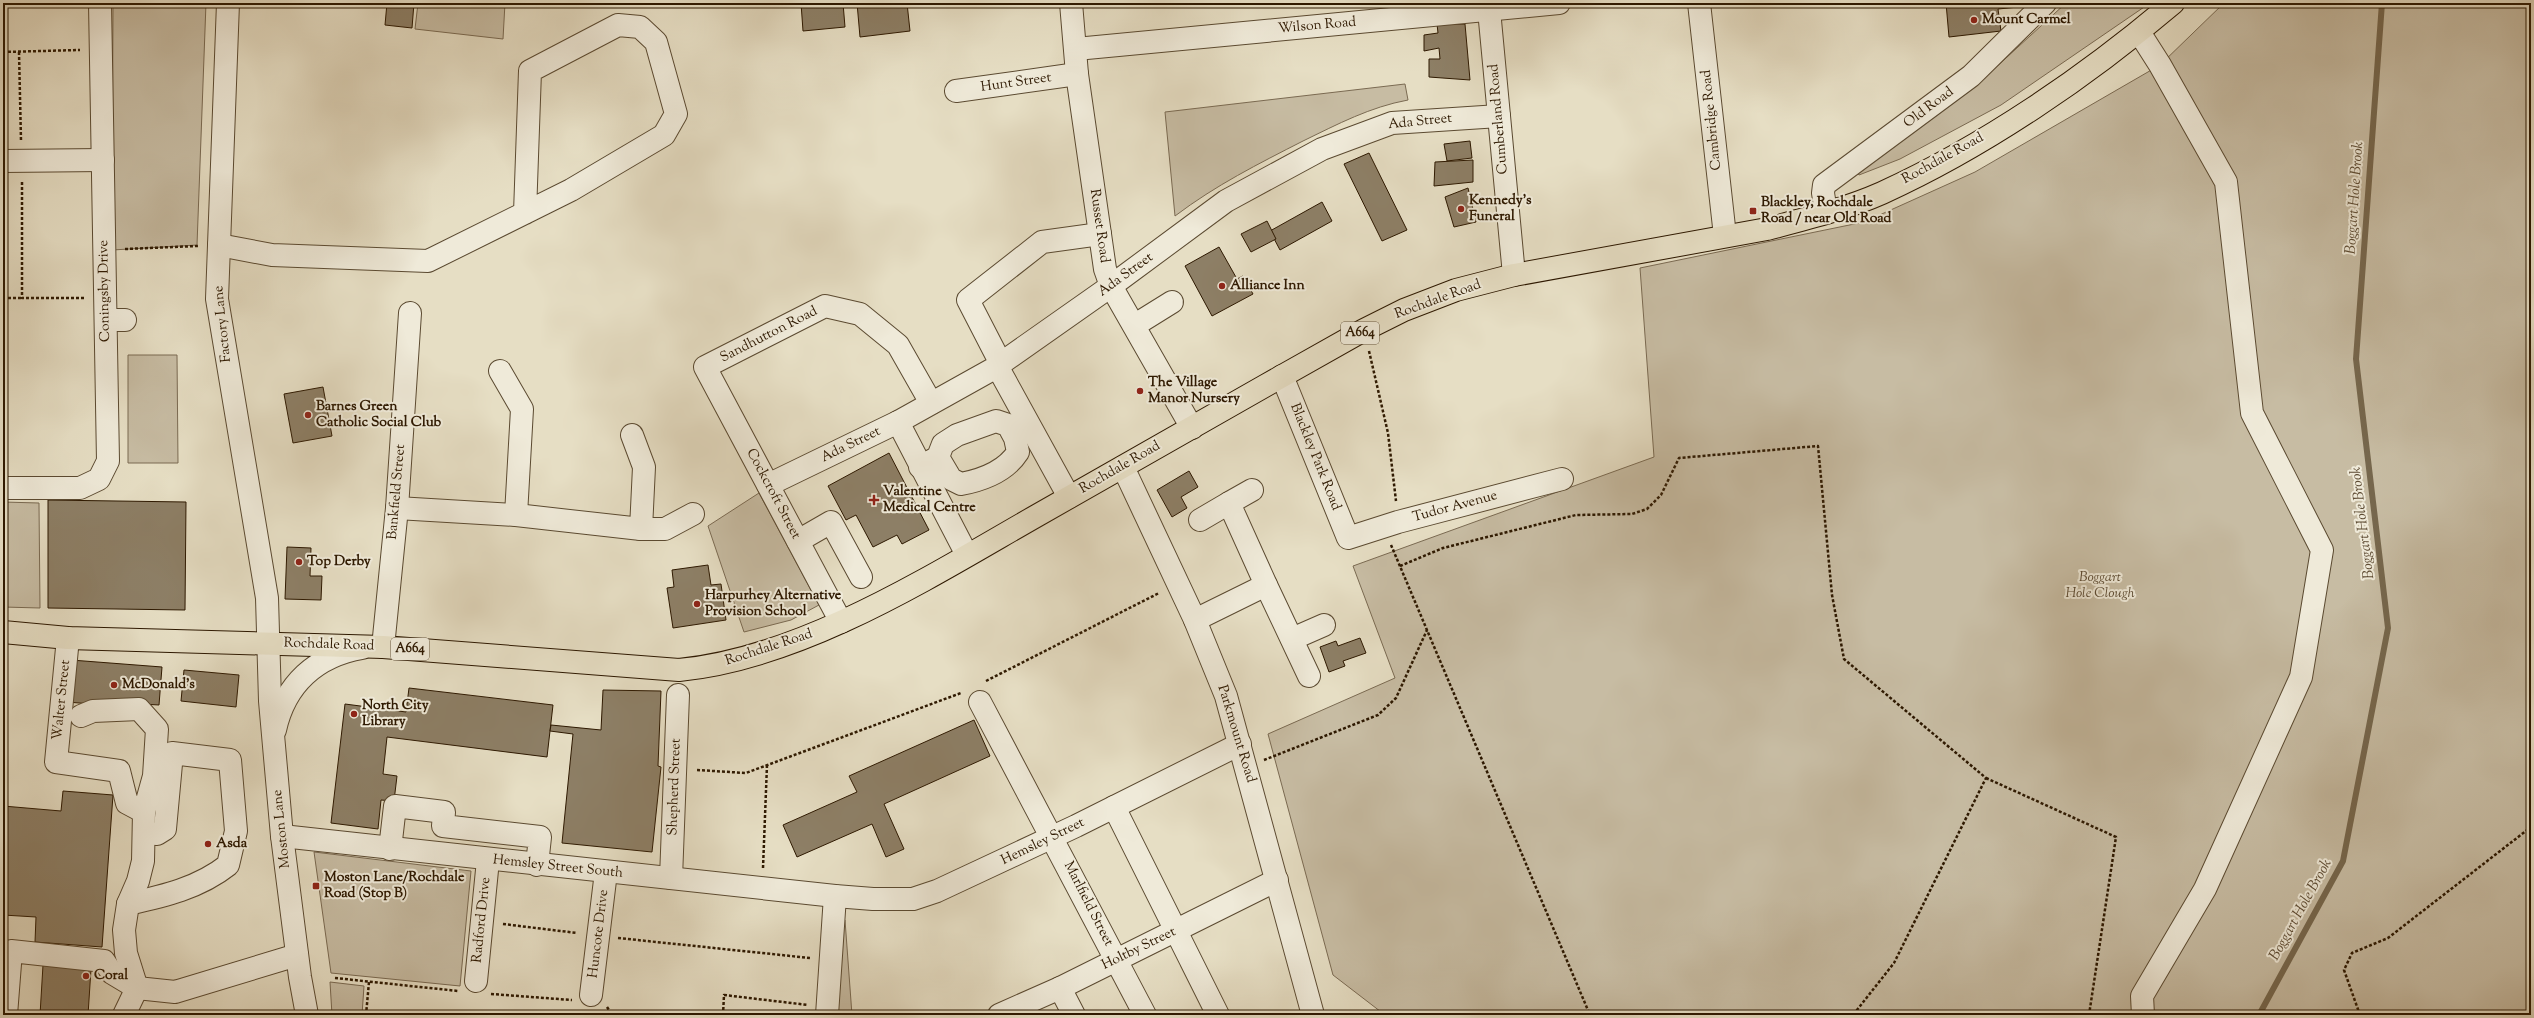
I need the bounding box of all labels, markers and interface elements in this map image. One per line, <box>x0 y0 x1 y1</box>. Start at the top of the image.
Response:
place label: Mount Carmel <box>1982 10 2071 30</box>
street label: Wilson Road <box>1277 13 1357 39</box>
marker: Mount Carmel <box>1969 15 1979 25</box>
street label: Cumberland Road <box>1484 63 1514 175</box>
street label: Hunt Street <box>979 68 1053 98</box>
street label: Cambridge Road <box>1697 68 1727 171</box>
street label: Old Road <box>1900 82 1958 133</box>
street label: Ada Street <box>1387 109 1453 135</box>
street label: Rochdale Road <box>1898 128 1988 190</box>
water label: Boggart Hole Brook <box>2341 141 2369 255</box>
street label: Russet Road <box>1084 188 1114 264</box>
place label: Kennedy's Funeral <box>1469 191 1532 227</box>
place label: Blackley, Rochdale Road / near Old Road <box>1761 193 1892 229</box>
marker: Kennedy's Funeral <box>1456 204 1466 214</box>
marker: Blackley, Rochdale Road / near Old Road <box>1748 206 1758 216</box>
street label: Coningsby Drive <box>94 240 116 342</box>
street label: Ada Street <box>1094 248 1158 302</box>
street label: Rochdale Road <box>1392 275 1484 325</box>
place label: Alliance Inn <box>1230 276 1305 296</box>
marker: Alliance Inn <box>1217 281 1227 291</box>
street label: Factory Lane <box>209 285 237 363</box>
street label: Sandhutton Road <box>717 302 821 368</box>
road number: A664 <box>1341 322 1379 344</box>
place label: The Village Manor Nursery <box>1148 373 1240 409</box>
marker: The Village Manor Nursery <box>1135 386 1145 396</box>
place label: Barnes Green Catholic Social Club <box>316 397 442 433</box>
street label: Blackley Park Road <box>1284 400 1346 514</box>
marker: Barnes Green Catholic Social Club <box>303 410 313 420</box>
street label: Ada Street <box>818 422 884 468</box>
street label: Rochdale Road <box>1076 437 1164 499</box>
street label: Bankfield Street <box>383 443 411 541</box>
street label: Cockcroft Street <box>741 445 805 543</box>
water label: Boggart Hole Brook <box>2346 466 2380 580</box>
place label: Valentine Medical Centre <box>883 482 976 518</box>
street label: Tudor Avenue <box>1410 486 1500 528</box>
marker: Valentine Medical Centre <box>868 494 880 506</box>
place label: Top Derby <box>307 552 371 572</box>
marker: Top Derby <box>294 557 304 567</box>
park label: Boggart Hole Clough <box>2065 568 2135 604</box>
place label: Harpurhey Alternative Provision School <box>705 586 842 622</box>
marker: Harpurhey Alternative Provision School <box>692 599 702 609</box>
street label: Rochdale Road <box>723 624 815 672</box>
street label: Rochdale Road <box>283 633 375 657</box>
road number: A664 <box>391 638 429 660</box>
street label: Walter Street <box>48 659 76 741</box>
place label: McDonald's <box>122 675 195 695</box>
marker: McDonald's <box>109 680 119 690</box>
street label: Parkmount Road <box>1212 683 1260 785</box>
place label: North City Library <box>362 696 429 732</box>
marker: North City Library <box>349 709 359 719</box>
street label: Shepherd Street <box>663 738 687 836</box>
street label: Moston Lane <box>268 789 296 869</box>
street label: Hemsley Street <box>998 813 1088 871</box>
place label: Asda <box>216 834 248 854</box>
marker: Asda <box>203 839 213 849</box>
street label: Hemsley Street South <box>492 850 624 884</box>
water label: Boggart Hole Brook <box>2264 855 2338 964</box>
street label: Marlfield Street <box>1058 858 1118 950</box>
place label: Moston Lane/Rochdale Road (Stop B) <box>324 868 465 904</box>
street label: Radford Drive <box>468 876 496 964</box>
marker: Moston Lane/Rochdale Road (Stop B) <box>311 881 321 891</box>
street label: Huncote Drive <box>584 889 614 979</box>
street label: Holtby Street <box>1098 922 1180 976</box>
place label: Coral <box>94 966 128 986</box>
marker: Coral <box>81 971 91 981</box>

